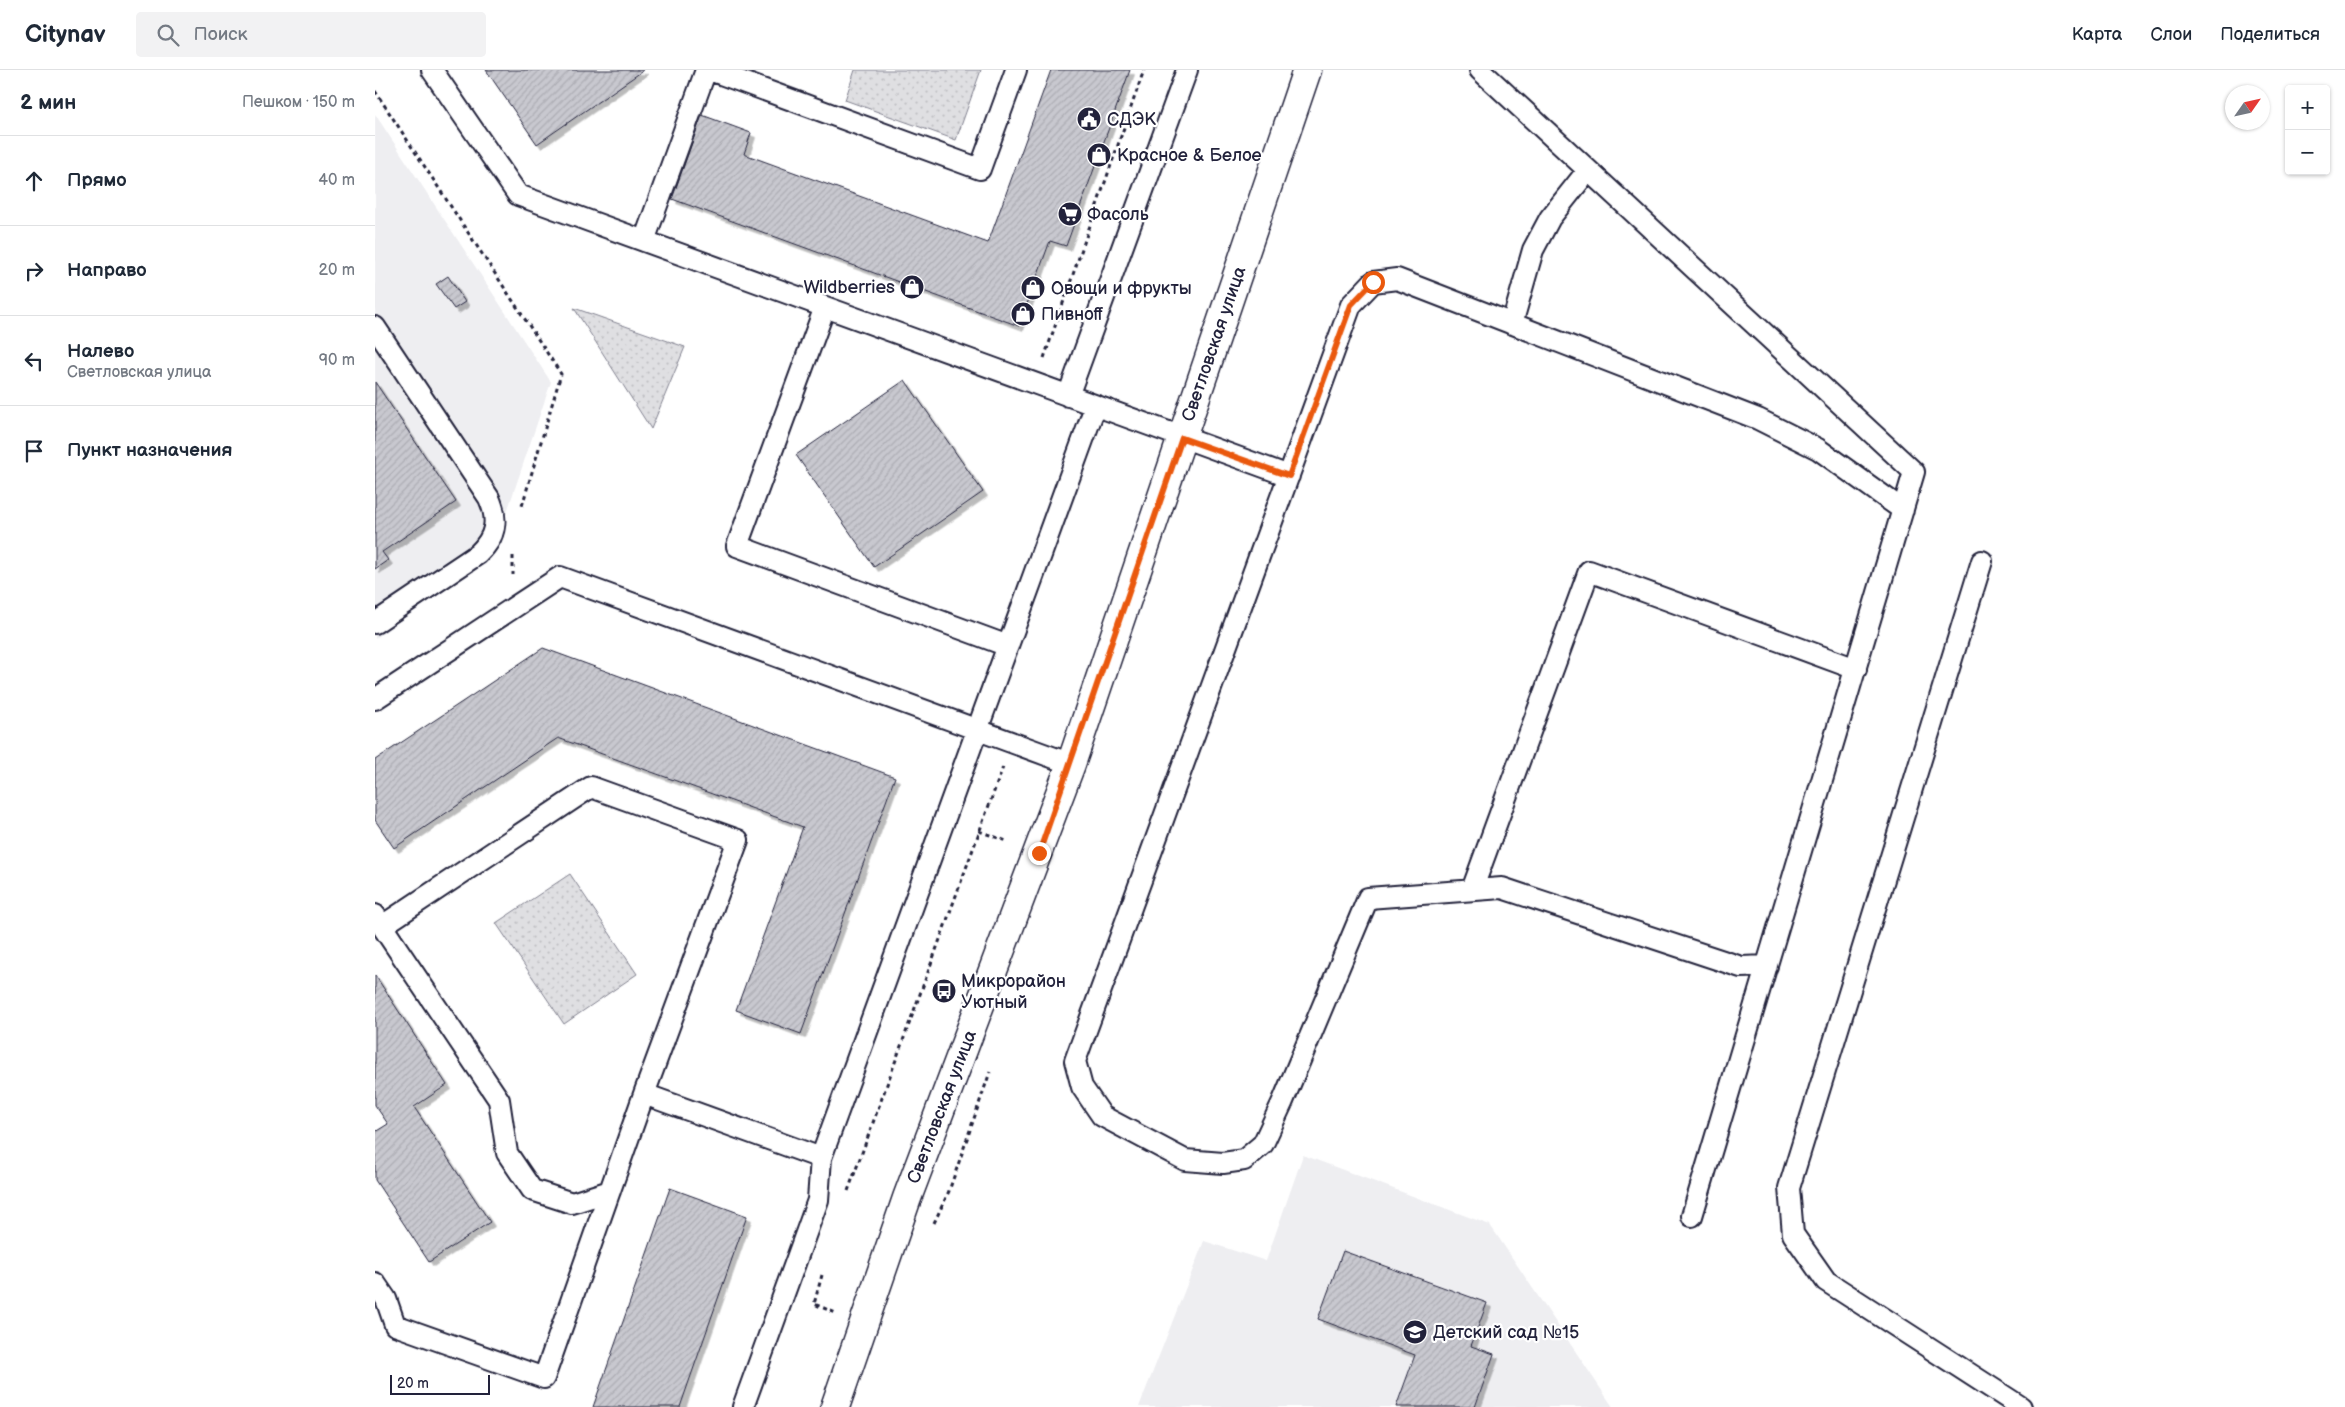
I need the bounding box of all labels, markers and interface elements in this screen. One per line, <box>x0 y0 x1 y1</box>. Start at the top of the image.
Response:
search box <box>136 12 486 57</box>
text: Citynav <box>25 20 106 49</box>
icon: search <box>154 21 182 49</box>
text: Поиск <box>194 23 248 46</box>
text: Карта <box>2072 24 2122 45</box>
text: Слои <box>2150 24 2192 45</box>
text: Поделиться <box>2220 24 2320 45</box>
north arrow <box>2225 85 2270 130</box>
map controls <box>2285 85 2330 175</box>
button: + <box>2285 85 2330 130</box>
text: 2 мин <box>20 90 76 115</box>
text: Пешком · 150 m <box>242 93 355 112</box>
public building icon: СДЭК <box>1076 106 1102 132</box>
place label: СДЭК <box>1107 109 1156 130</box>
button: − <box>2285 130 2330 175</box>
shop icon: Красное & Белое <box>1086 142 1112 168</box>
place label: Красное & Белое <box>1117 145 1262 166</box>
icon: ahead <box>20 167 48 195</box>
text: Прямо <box>67 169 127 192</box>
text: 40 m <box>318 171 355 190</box>
supermarket icon: Фасоль <box>1057 201 1083 227</box>
place label: Фасоль <box>1087 204 1149 225</box>
icon: right <box>20 257 48 285</box>
text: Направо <box>67 259 147 282</box>
text: 20 m <box>319 261 355 280</box>
street label: Светловская улица <box>1178 263 1250 424</box>
route start <box>1362 271 1385 294</box>
shop icon: Wildberries <box>899 274 925 300</box>
shop icon: Овощи и фрукты <box>1020 275 1046 301</box>
place label: Wildberries <box>803 277 895 298</box>
place label: Овощи и фрукты <box>1051 278 1192 299</box>
shop icon: Пивноff <box>1010 301 1036 327</box>
place label: Пивноff <box>1041 304 1104 325</box>
text: Налево <box>67 340 134 363</box>
icon: left <box>20 347 48 375</box>
text: 90 m <box>319 351 355 370</box>
text: Светловская улица <box>67 363 211 382</box>
icon: arrive <box>20 437 48 465</box>
text: Пункт назначения <box>67 439 232 462</box>
route end <box>1028 842 1051 865</box>
place label: Микрорайон Уютный <box>961 971 1066 1013</box>
bus stop icon: Микрорайон Уютный <box>931 978 957 1004</box>
street label: Светловская улица <box>903 1027 981 1187</box>
school or university icon: Детский сад №15 <box>1402 1319 1428 1345</box>
place label: Детский сад №15 <box>1433 1322 1579 1343</box>
scale bar <box>390 1372 490 1395</box>
text: 20 m <box>397 1375 429 1392</box>

